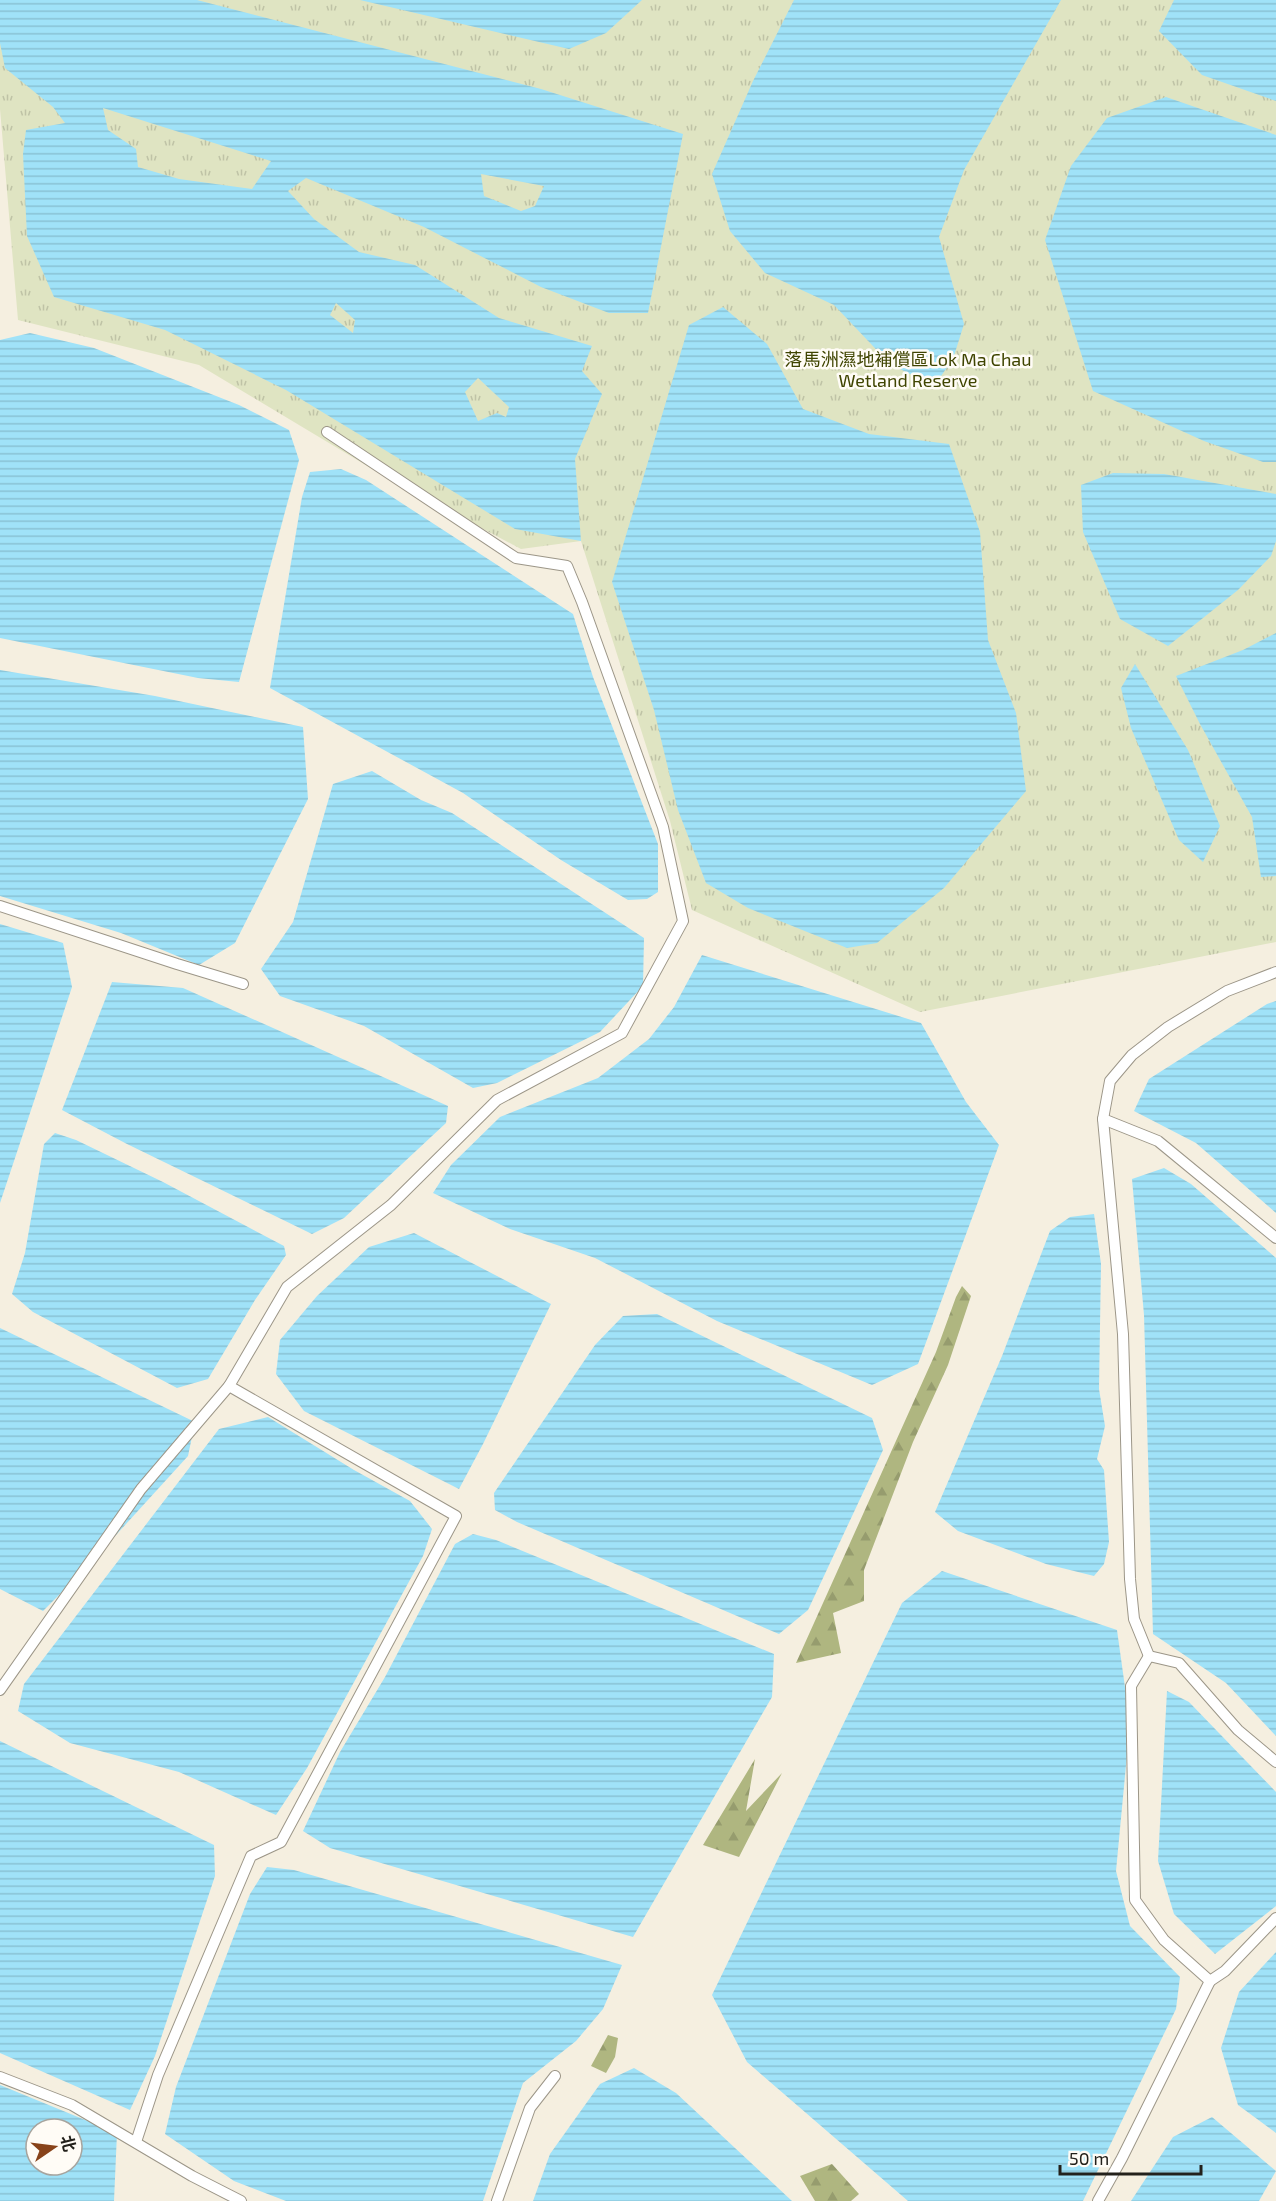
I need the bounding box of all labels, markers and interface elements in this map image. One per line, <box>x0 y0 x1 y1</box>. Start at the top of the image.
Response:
park label: 落馬洲濕地補償區Lok Ma Chau Wetland Reserve <box>785 348 1031 391</box>
north arrow <box>24 2117 84 2177</box>
text: 北 <box>58 2133 80 2153</box>
scale bar <box>1060 2138 1201 2176</box>
text: 50 m <box>1069 2147 1109 2169</box>

